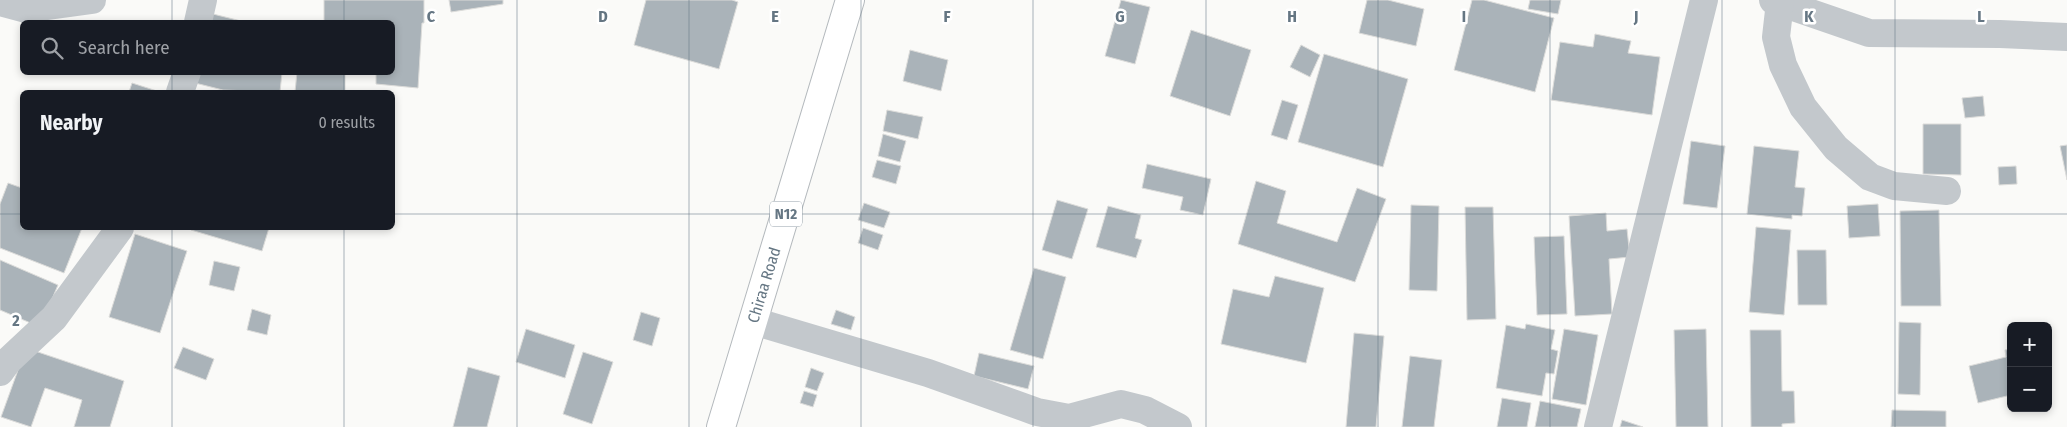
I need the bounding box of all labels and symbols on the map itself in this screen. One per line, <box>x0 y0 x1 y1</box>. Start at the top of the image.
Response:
text: C <box>427 7 436 26</box>
text: D <box>598 7 608 26</box>
text: E <box>771 7 779 26</box>
text: F <box>943 7 951 26</box>
text: G <box>1115 7 1125 26</box>
text: H <box>1287 7 1297 26</box>
text: I <box>1462 7 1466 26</box>
text: J <box>1633 7 1638 26</box>
text: K <box>1804 7 1814 26</box>
text: L <box>1977 7 1985 26</box>
road number: N12 <box>770 202 802 226</box>
street label: Chiraa Road <box>744 245 784 325</box>
text: 2 <box>11 311 20 330</box>

